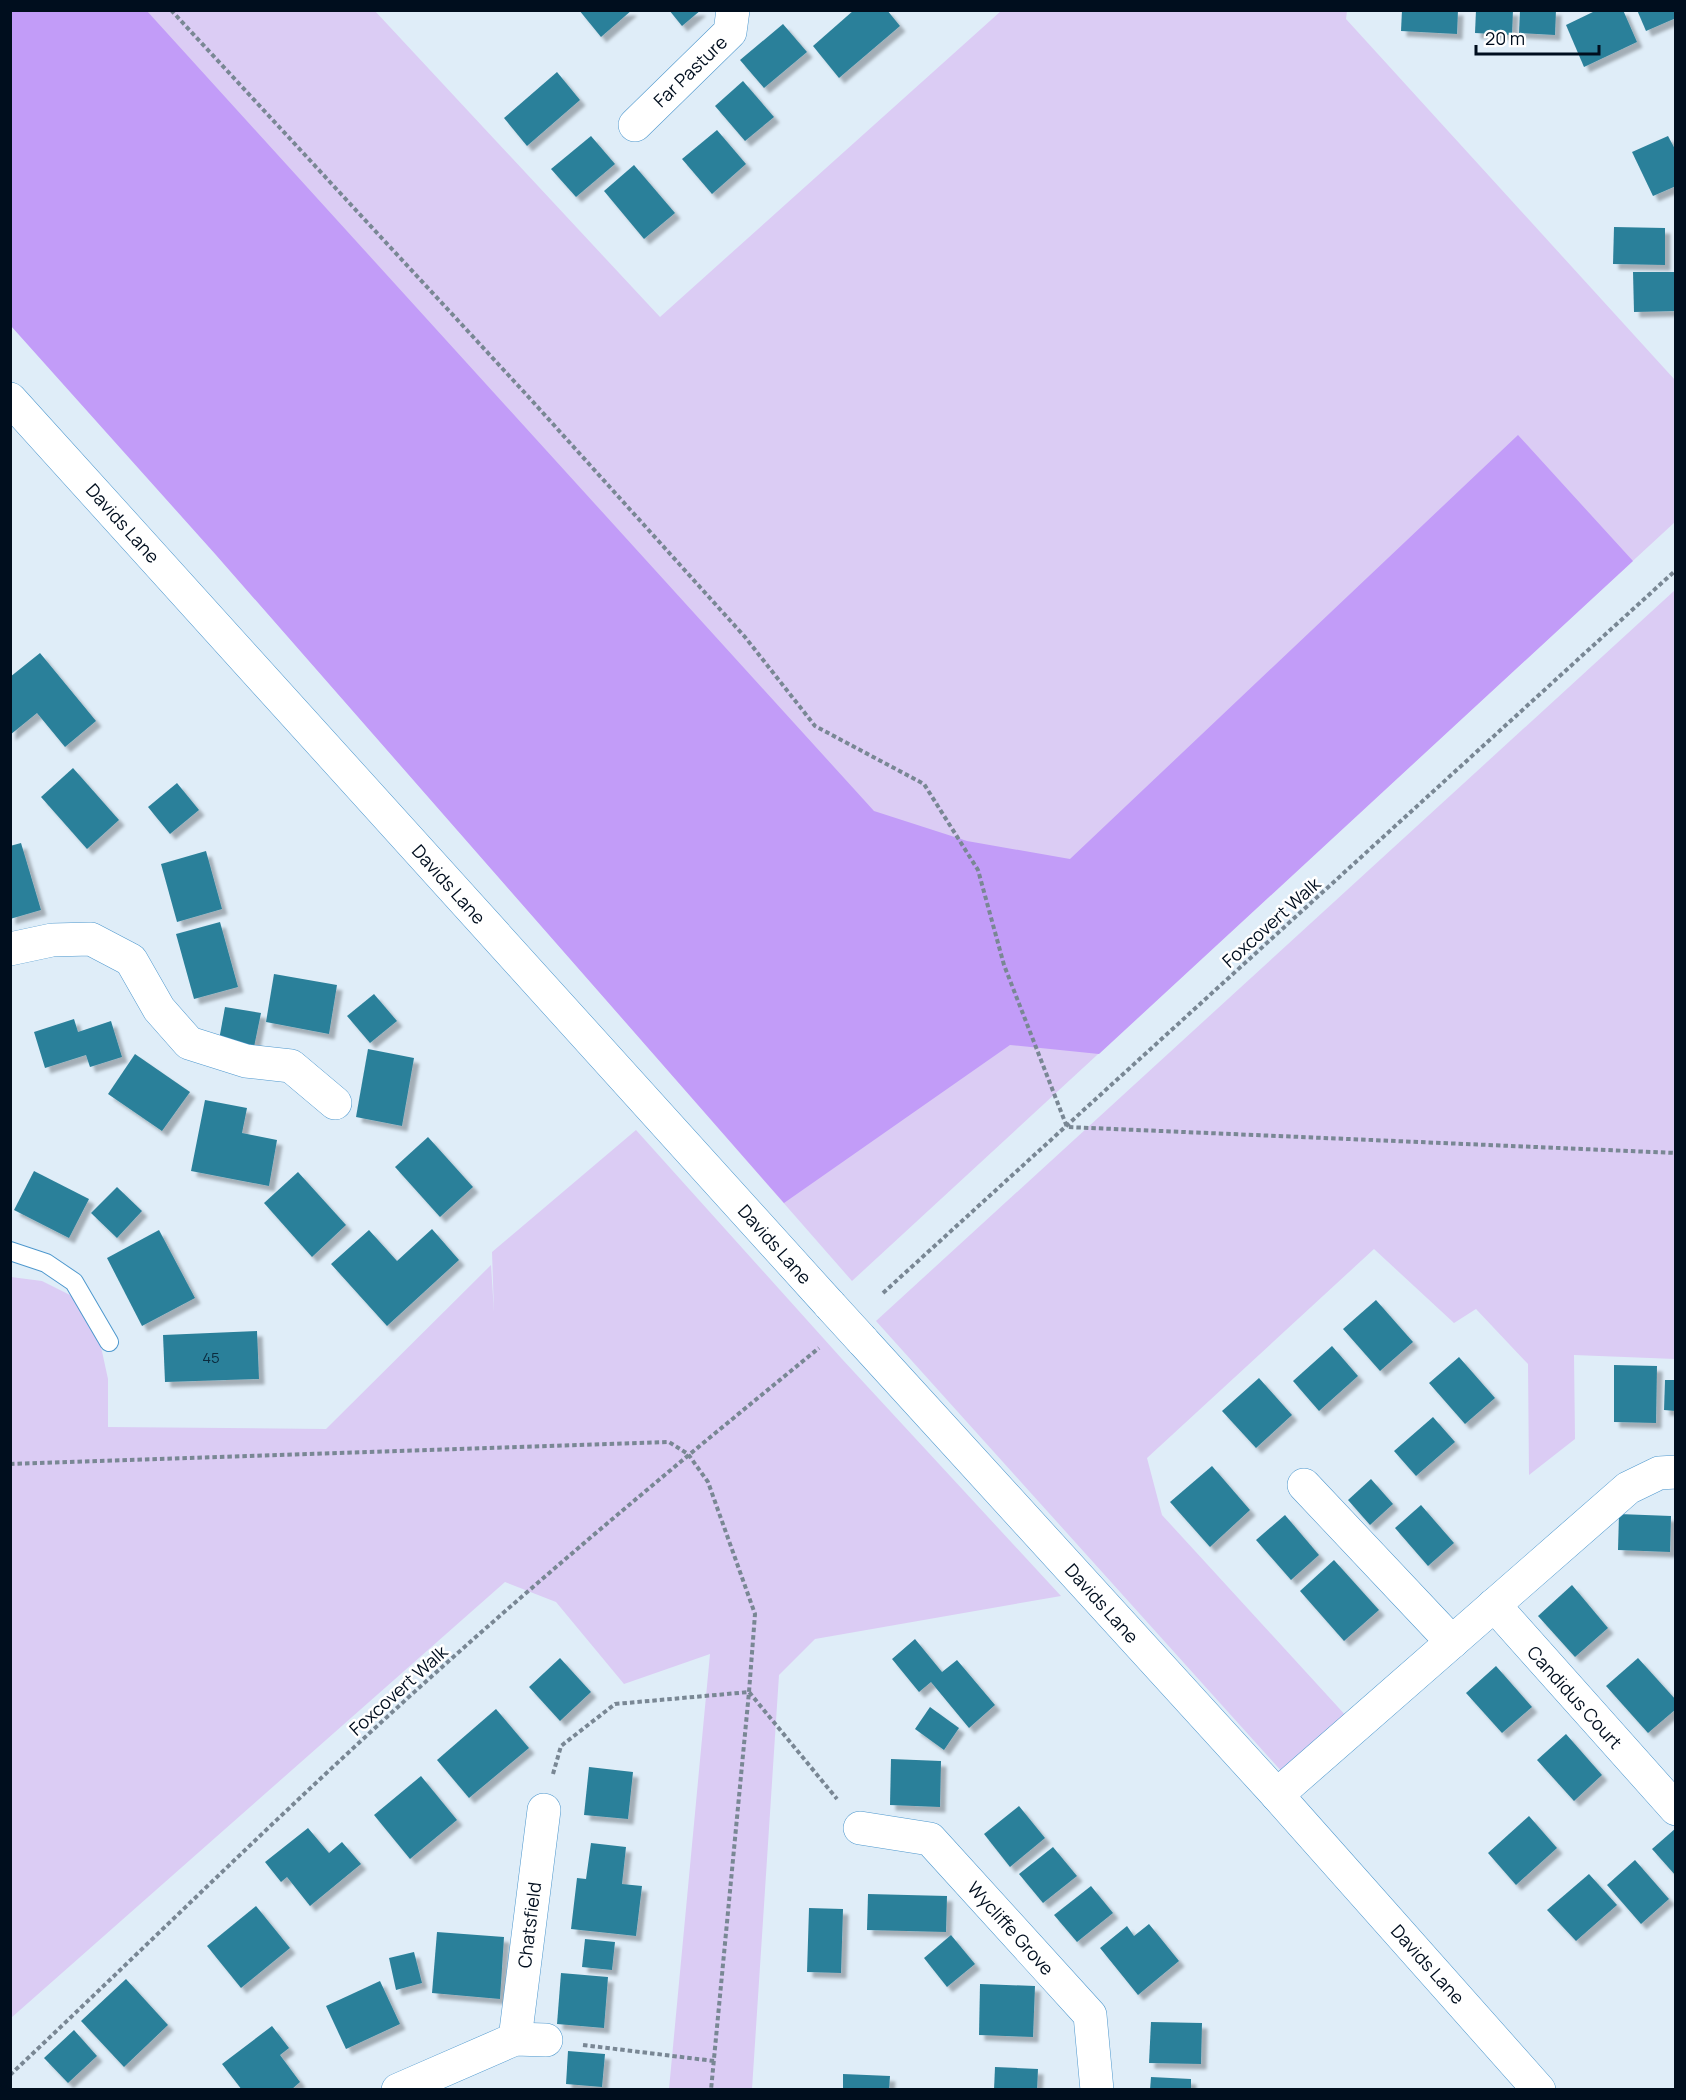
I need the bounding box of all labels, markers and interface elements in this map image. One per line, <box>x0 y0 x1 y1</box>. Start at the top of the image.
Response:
scale bar <box>1476 18 1599 56</box>
text: 20 m <box>1485 26 1525 50</box>
street label: Far Pasture <box>648 30 732 112</box>
street label: Davids Lane <box>81 478 165 568</box>
street label: Davids Lane <box>407 839 491 929</box>
street label: Foxcovert Walk <box>1217 871 1326 972</box>
street label: Davids Lane <box>733 1199 817 1289</box>
house number: 45 <box>202 1347 220 1368</box>
street label: Davids Lane <box>1060 1558 1144 1648</box>
street label: Foxcovert Walk <box>344 1639 453 1740</box>
street label: Candidus Court <box>1522 1640 1628 1754</box>
street label: Wycliffe Grove <box>962 1876 1060 1980</box>
street label: Chatsfield <box>512 1881 546 1969</box>
street label: Davids Lane <box>1386 1919 1470 2009</box>

